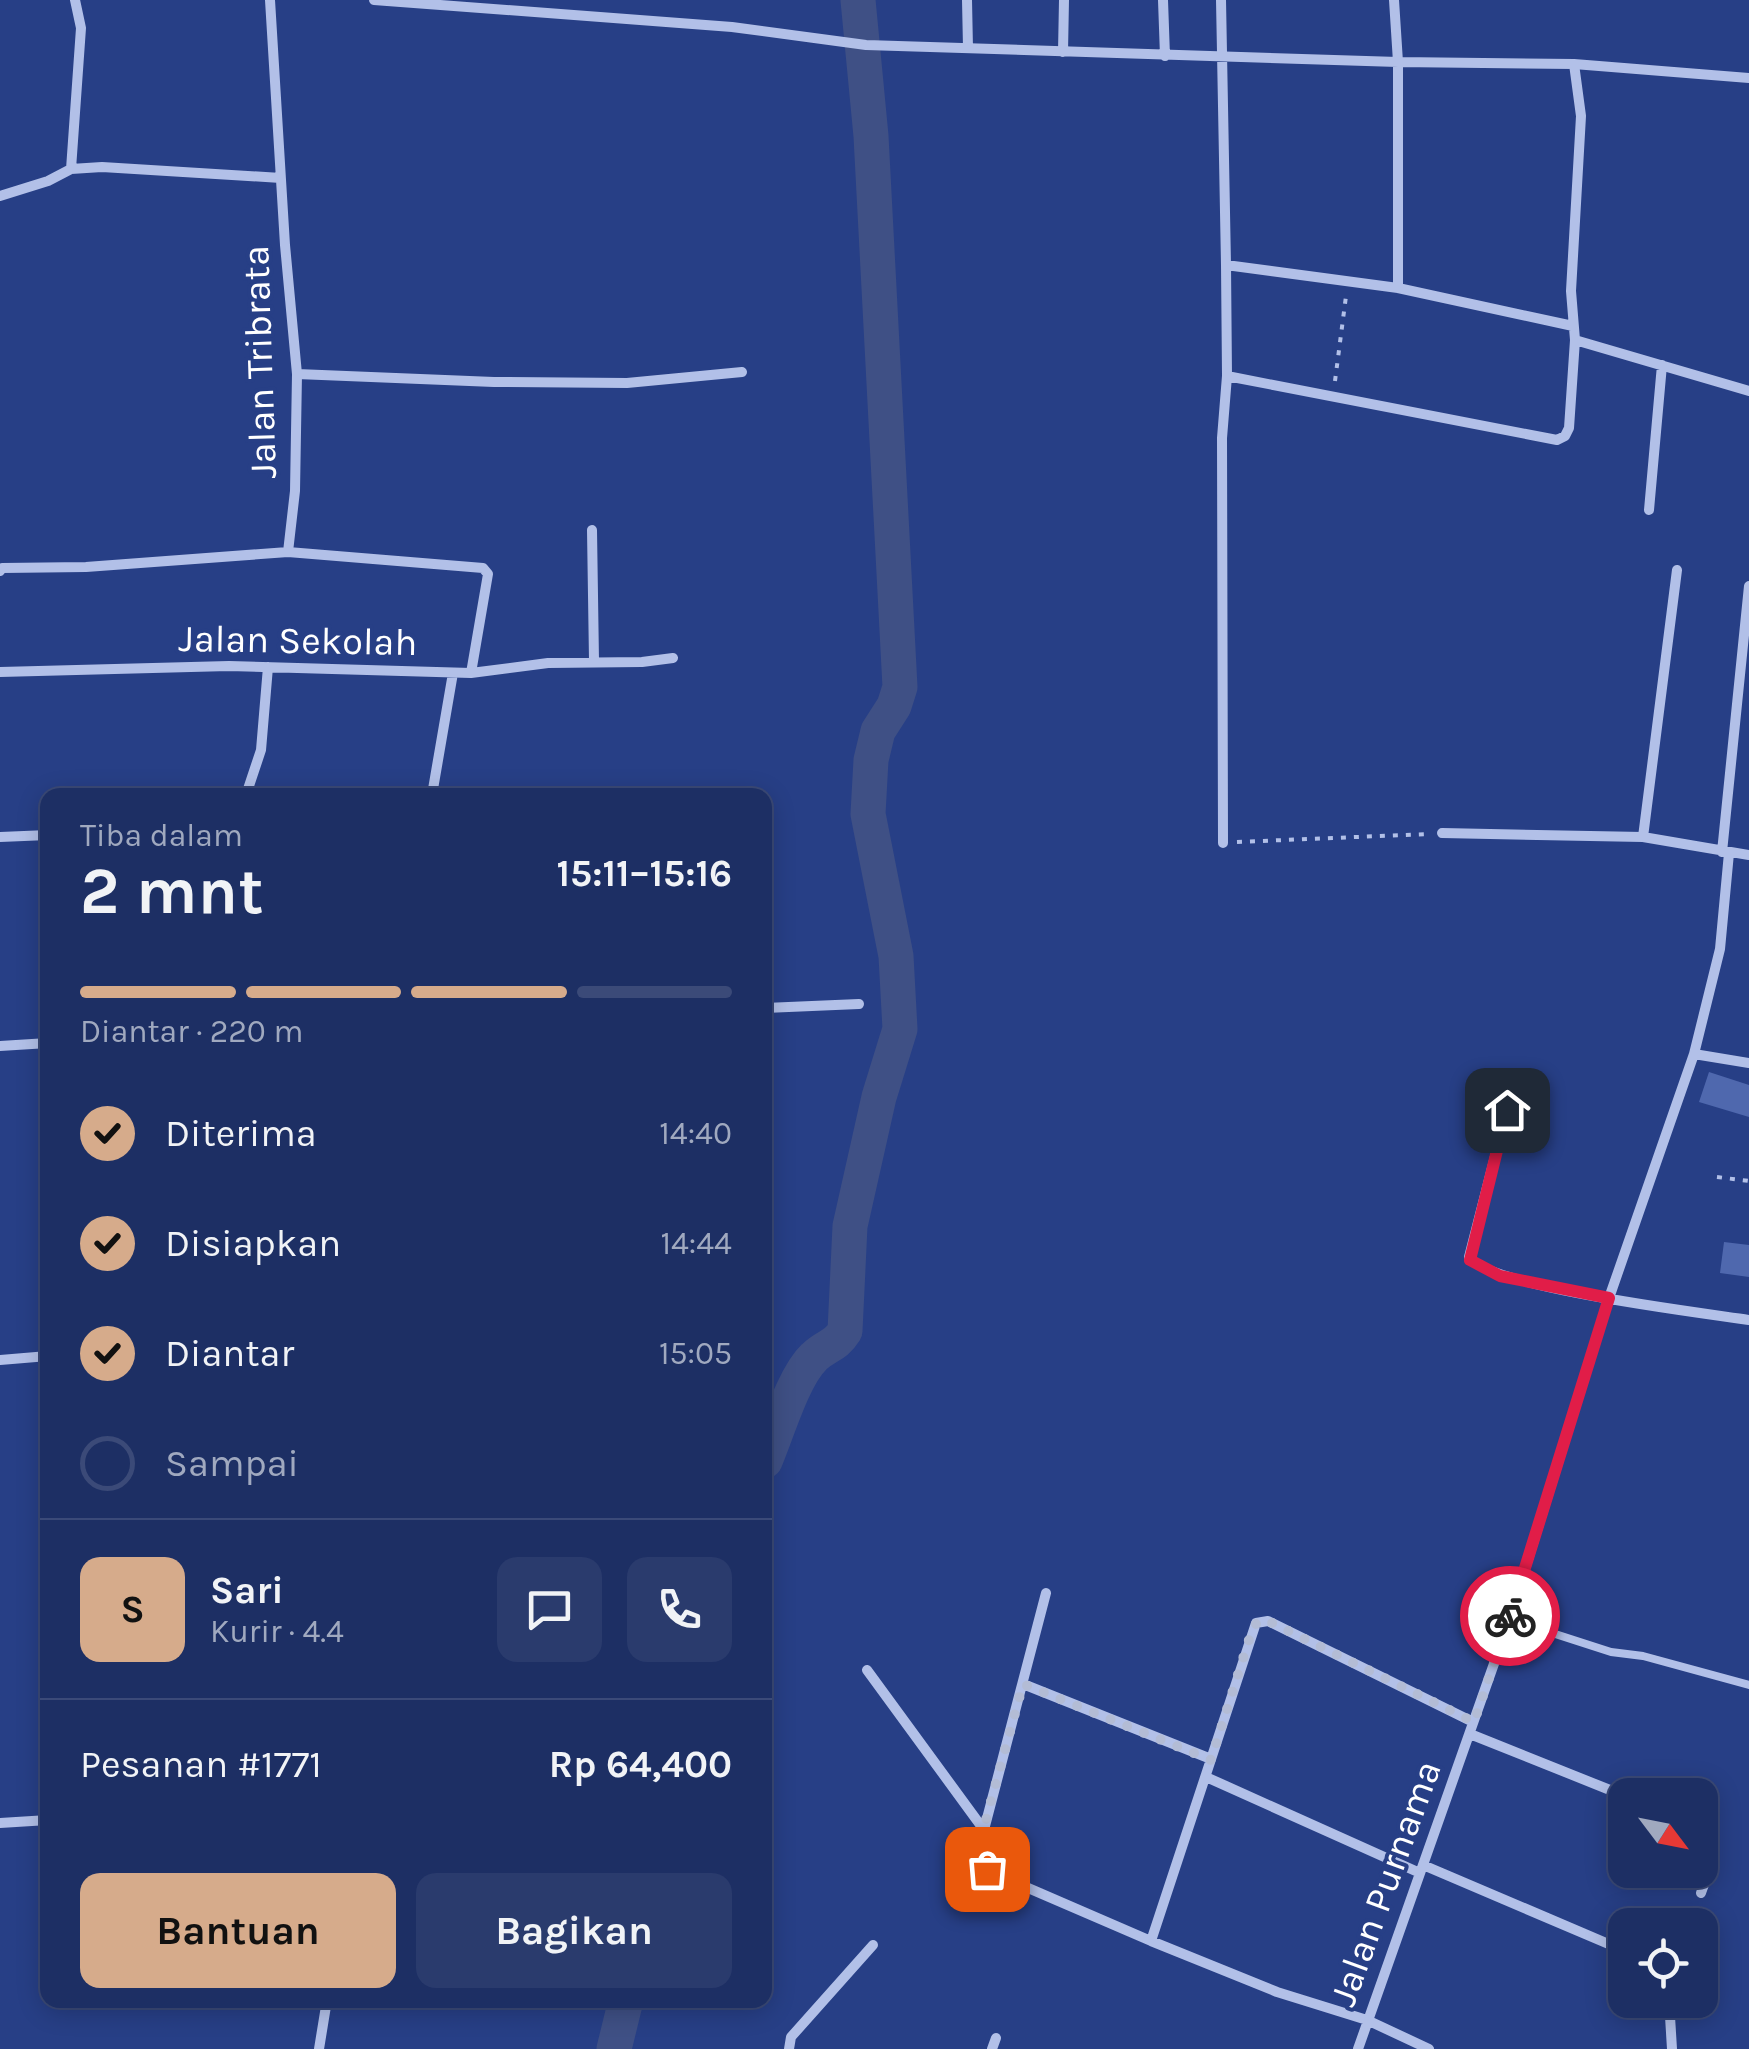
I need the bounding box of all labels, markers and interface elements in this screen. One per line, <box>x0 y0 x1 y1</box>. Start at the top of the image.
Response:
street label: Jalan Tribrata <box>233 245 286 479</box>
street label: Jalan Sekolah <box>178 616 418 665</box>
text: Tiba dalam <box>80 817 243 854</box>
text: 15:11–15:16 <box>557 851 732 896</box>
text: 2 mnt <box>80 853 264 929</box>
text: Diantar · 220 m <box>80 1013 303 1050</box>
pin <box>1465 1068 1550 1153</box>
icon: home <box>1480 1083 1535 1138</box>
icon: check <box>80 1106 135 1161</box>
text: Diterima <box>165 1111 317 1156</box>
text: 14:40 <box>659 1115 732 1152</box>
icon: check <box>80 1216 135 1271</box>
text: Disiapkan <box>165 1221 341 1266</box>
text: 14:44 <box>660 1225 732 1262</box>
icon: check <box>80 1326 135 1381</box>
text: Diantar <box>165 1331 294 1376</box>
text: 15:05 <box>659 1335 732 1372</box>
text: Sampai <box>165 1441 299 1486</box>
button: chat <box>497 1557 602 1662</box>
button: phone <box>627 1557 732 1662</box>
courier <box>1460 1566 1560 1666</box>
text: Sari <box>210 1568 284 1613</box>
text: S <box>120 1587 145 1632</box>
icon: bike <box>1483 1589 1538 1644</box>
text: Kurir · 4.4 <box>210 1613 344 1650</box>
text: Pesanan #1771 <box>80 1742 322 1787</box>
text: Rp 64,400 <box>549 1742 732 1787</box>
street label: Jalan Purnama <box>1320 1754 1451 2012</box>
north arrow <box>1608 1778 1718 1888</box>
map controls <box>1608 1778 1718 2018</box>
pin <box>945 1827 1030 1912</box>
icon: bag <box>960 1842 1015 1897</box>
button: Bantuan <box>80 1873 396 1988</box>
button: Bagikan <box>416 1873 732 1988</box>
button: locate <box>1608 1908 1718 2018</box>

